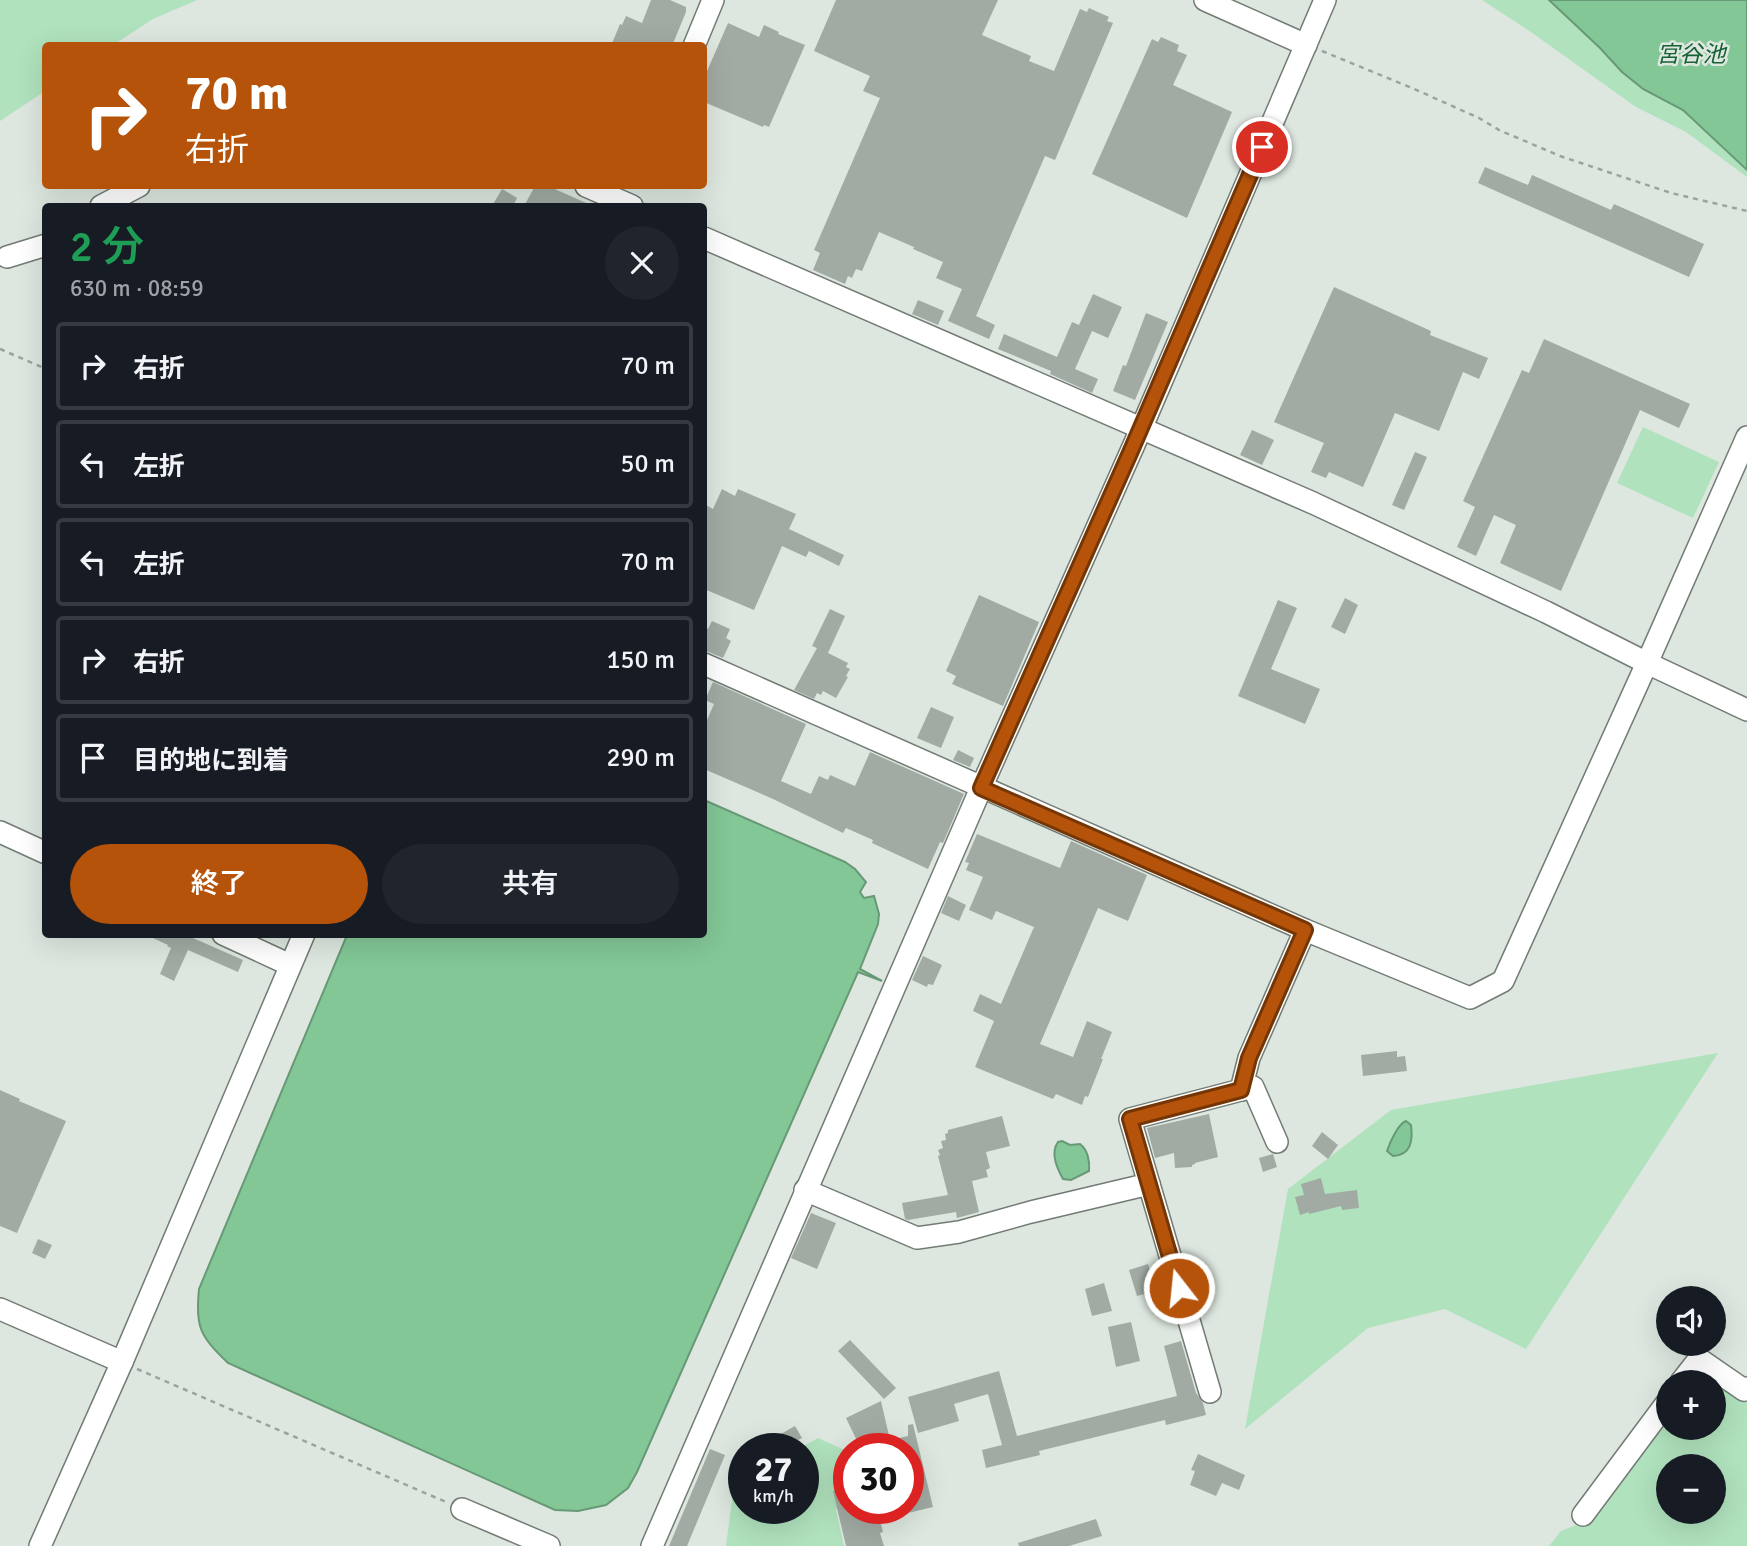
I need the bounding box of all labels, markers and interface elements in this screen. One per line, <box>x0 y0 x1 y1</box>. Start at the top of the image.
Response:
water label: 宮谷池 <box>1657 40 1728 69</box>
text: 70 m <box>185 63 288 123</box>
icon: right <box>70 70 161 161</box>
pin <box>1232 117 1292 177</box>
icon: arrive <box>1243 128 1281 166</box>
text: 右折 <box>185 130 249 169</box>
text: 2 分 <box>70 222 144 273</box>
button: close <box>605 226 679 300</box>
text: 630 m · 08:59 <box>70 274 204 303</box>
icon: right <box>74 347 112 385</box>
text: 70 m <box>620 350 675 382</box>
text: 右折 <box>133 353 185 385</box>
icon: left <box>74 445 112 483</box>
text: 50 m <box>620 448 675 480</box>
text: 左折 <box>133 451 185 483</box>
icon: left <box>74 543 112 581</box>
text: 70 m <box>620 546 675 578</box>
text: 左折 <box>133 549 185 581</box>
icon: right <box>74 641 112 679</box>
text: 150 m <box>606 644 675 676</box>
text: 右折 <box>133 647 185 679</box>
icon: arrive <box>74 739 112 777</box>
text: 290 m <box>606 742 675 774</box>
text: 目的地に到着 <box>133 745 289 777</box>
button: 終了 <box>70 844 368 924</box>
button: 共有 <box>382 844 679 924</box>
position arrow <box>1142 1251 1216 1325</box>
map controls <box>1656 1286 1726 1524</box>
button: sound <box>1656 1286 1726 1356</box>
button: + <box>1656 1370 1726 1440</box>
speed limit sign: 30 <box>833 1433 924 1524</box>
text: 27 <box>755 1448 792 1491</box>
button: − <box>1656 1454 1726 1524</box>
text: km/h <box>753 1485 794 1507</box>

